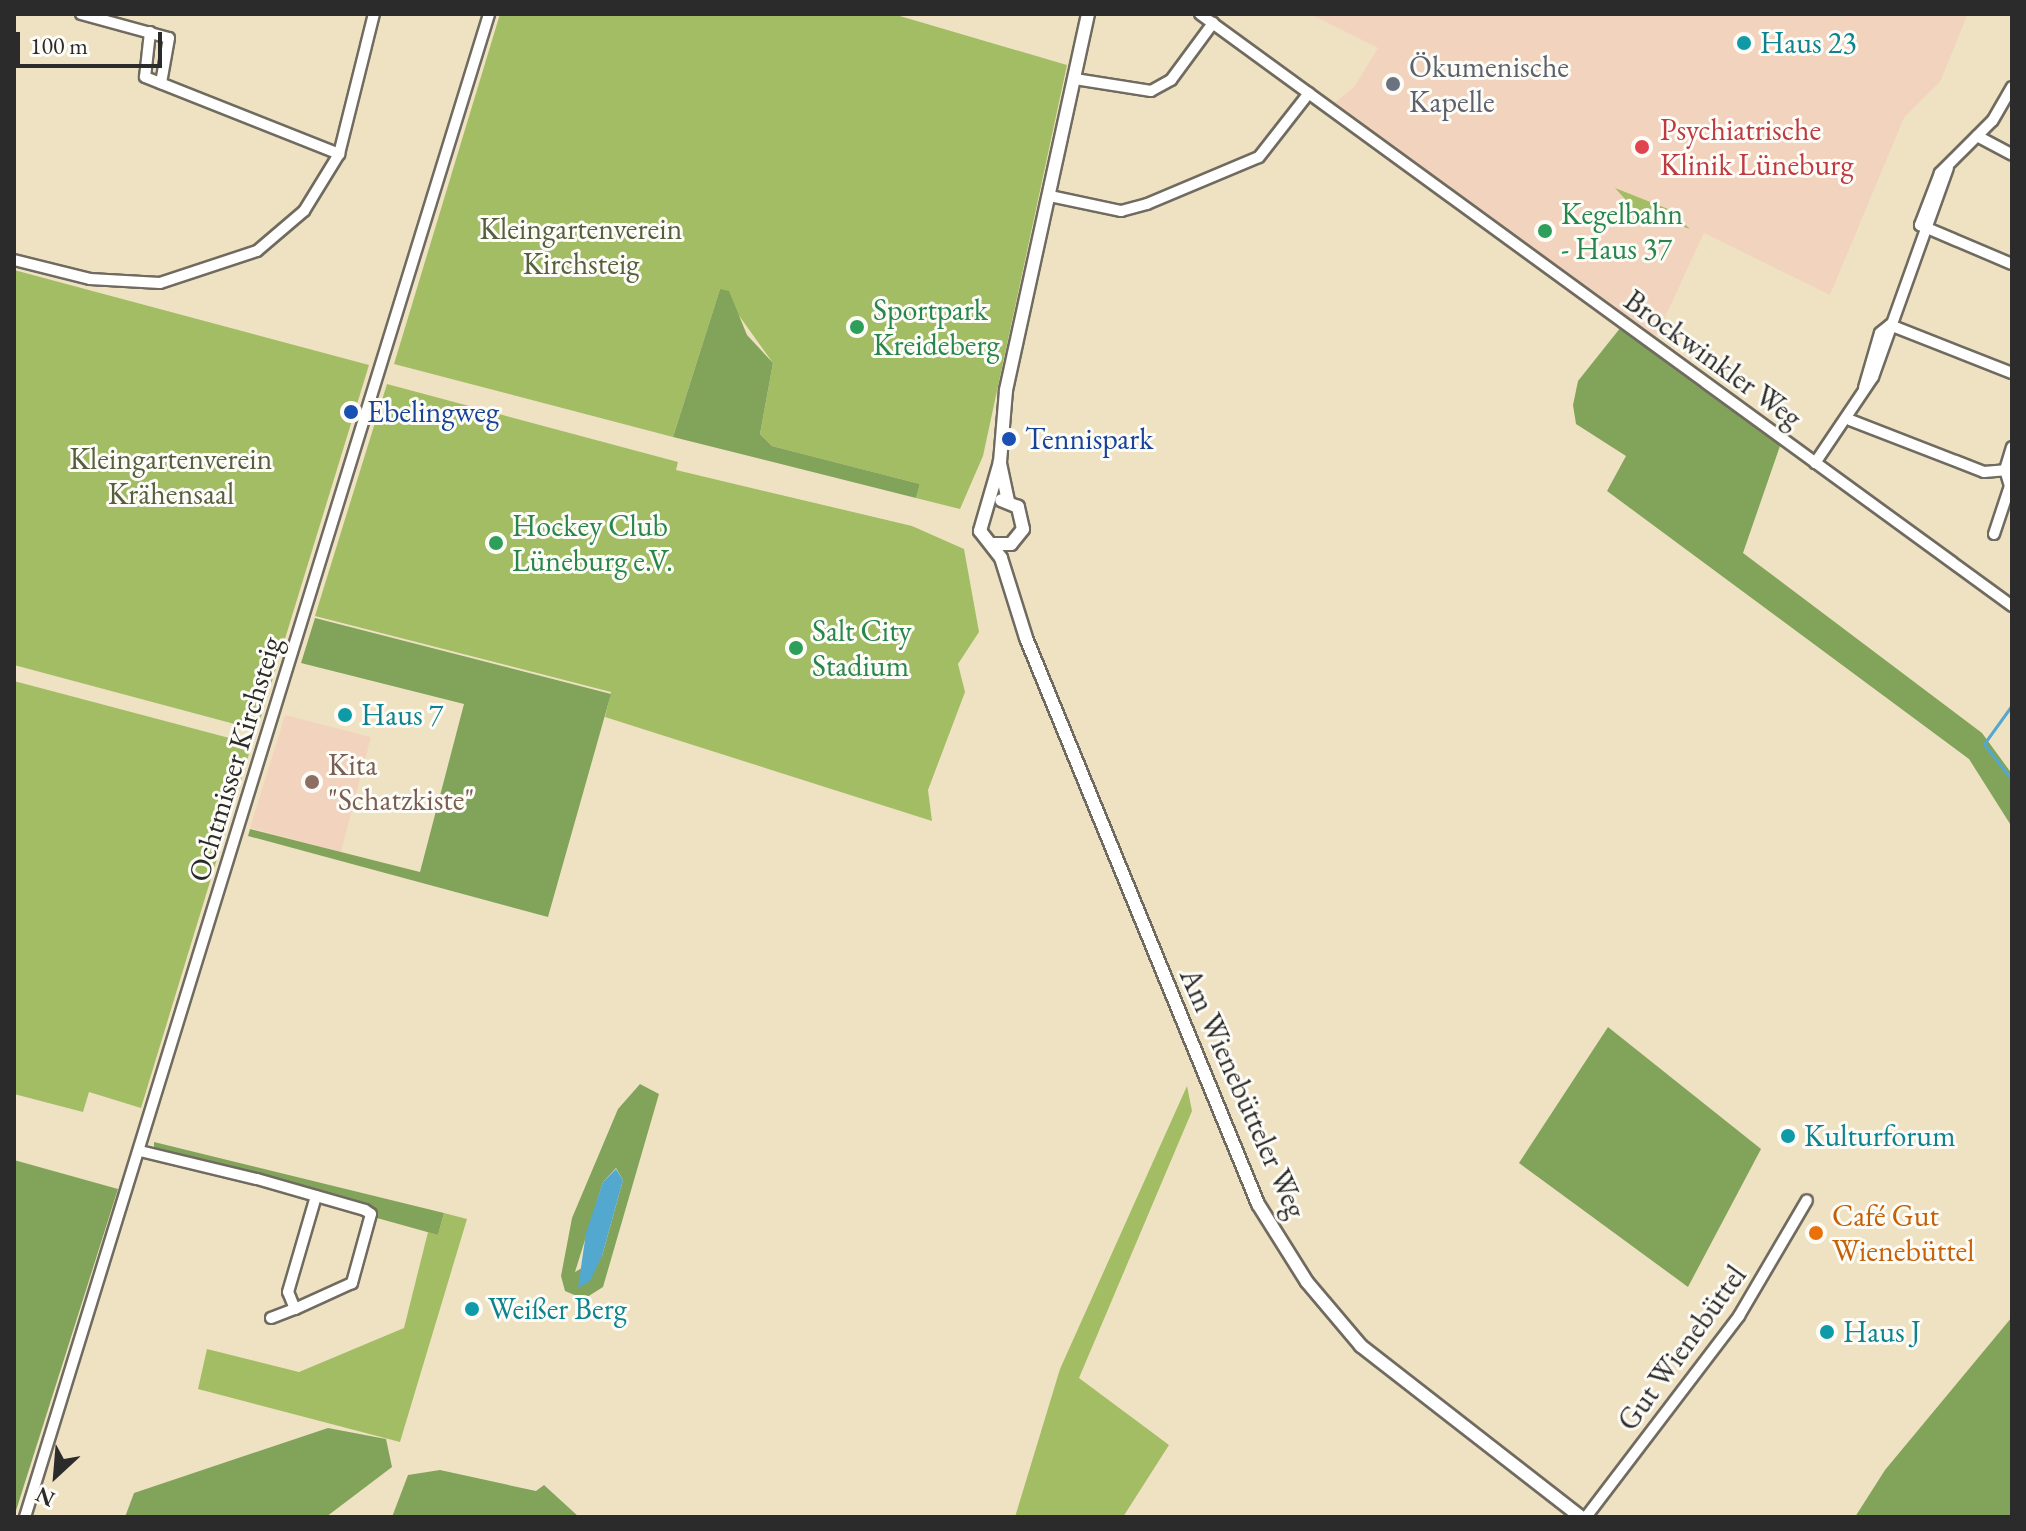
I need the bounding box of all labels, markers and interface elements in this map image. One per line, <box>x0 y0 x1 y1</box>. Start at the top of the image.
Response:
scale bar <box>20 16 166 66</box>
place label: Haus 23 <box>1760 25 1857 61</box>
text: 100 m <box>30 30 88 61</box>
marker: Haus 23 <box>1735 34 1753 52</box>
place label: Ökumenische Kapelle <box>1409 49 1569 120</box>
marker: Ökumenische Kapelle <box>1384 75 1402 93</box>
place label: Psychiatrische Klinik Lüneburg <box>1660 112 1853 182</box>
marker: Psychiatrische Klinik Lüneburg <box>1631 136 1653 158</box>
place label: Kegelbahn - Haus 37 <box>1561 196 1683 266</box>
park label: Kleingartenverein Kirchsteig <box>480 211 682 282</box>
marker: Kegelbahn - Haus 37 <box>1536 222 1554 240</box>
street label: Brockwinkler Weg <box>1617 283 1809 435</box>
place label: Sportpark Kreideberg <box>873 292 1000 362</box>
marker: Sportpark Kreideberg <box>848 318 866 336</box>
place label: Ebelingweg <box>367 394 499 430</box>
marker: Ebelingweg <box>342 403 360 421</box>
place label: Tennispark <box>1025 421 1153 457</box>
marker: Tennispark <box>1000 430 1018 448</box>
park label: Kleingartenverein Krähensaal <box>70 441 272 512</box>
place label: Hockey Club Lüneburg e.V. <box>512 508 673 578</box>
marker: Hockey Club Lüneburg e.V. <box>487 534 505 552</box>
place label: Salt City Stadium <box>812 613 912 684</box>
street label: Ochtmisser Kirchsteig <box>181 632 289 886</box>
marker: Salt City Stadium <box>787 639 805 657</box>
place label: Haus 7 <box>361 697 443 733</box>
marker: Haus 7 <box>336 706 354 724</box>
place label: Kita "Schatzkiste" <box>328 747 474 818</box>
marker: Kita "Schatzkiste" <box>303 773 321 791</box>
street label: Am Wienebütteler Weg <box>1172 963 1314 1223</box>
place label: Kulturforum <box>1804 1118 1955 1154</box>
marker: Kulturforum <box>1779 1127 1797 1145</box>
place label: Café Gut Wienebüttel <box>1832 1198 1974 1268</box>
marker: Café Gut Wienebüttel <box>1807 1224 1825 1242</box>
street label: Gut Wienebüttel <box>1610 1258 1754 1438</box>
place label: Weißer Berg <box>488 1291 627 1327</box>
marker: Weißer Berg <box>463 1300 481 1318</box>
place label: Haus J <box>1843 1314 1921 1350</box>
marker: Haus J <box>1818 1323 1836 1341</box>
north arrow <box>16 1435 96 1515</box>
text: N <box>31 1480 60 1514</box>

